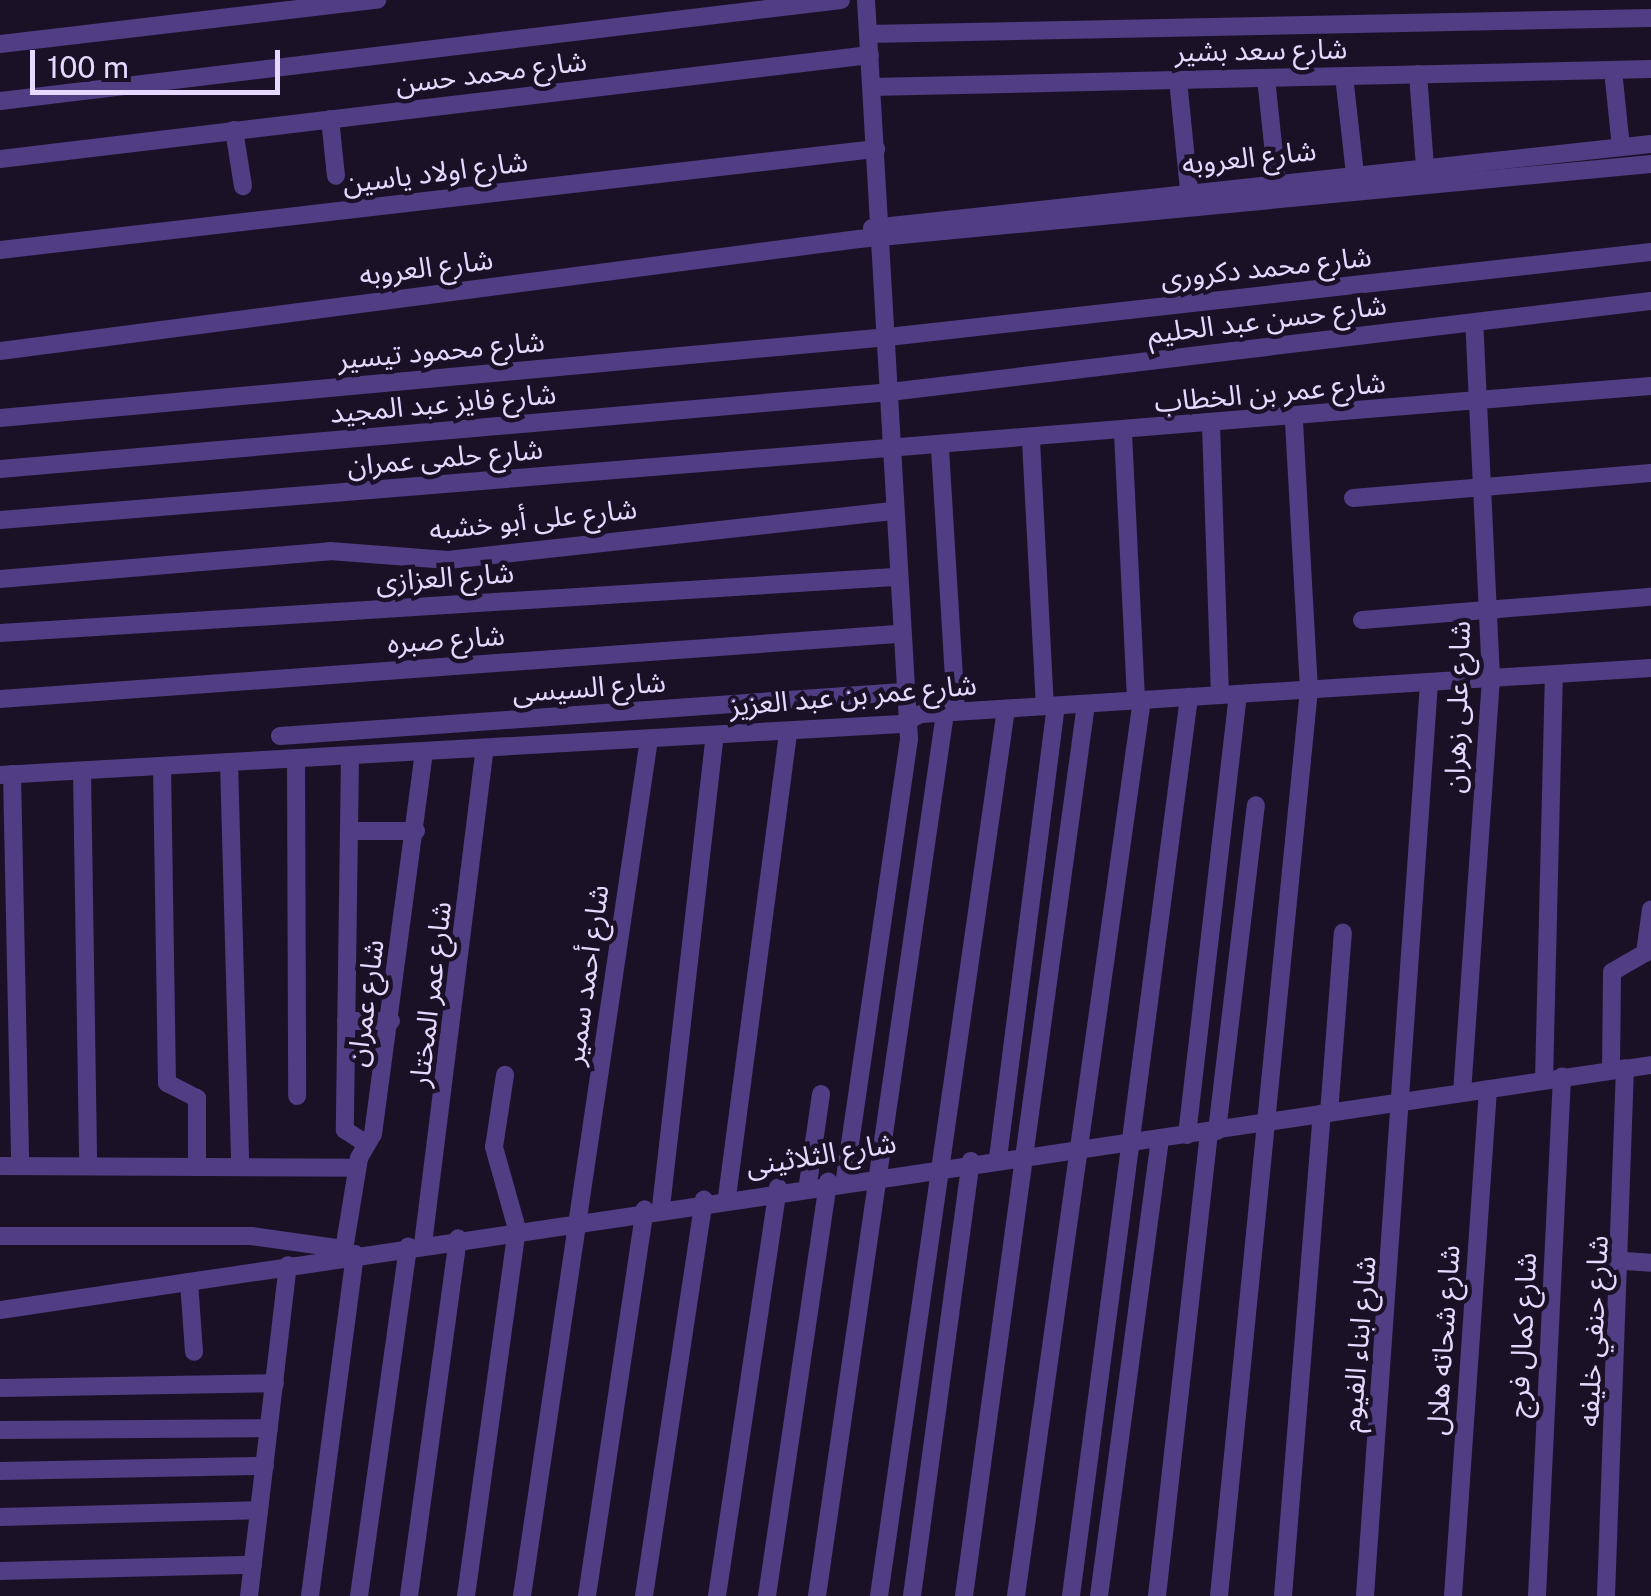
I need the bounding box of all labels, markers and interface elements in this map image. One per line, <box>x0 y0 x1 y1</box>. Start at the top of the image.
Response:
scale bar <box>35 30 285 92</box>
street label: شارع سعد بشير <box>1174 32 1348 68</box>
street label: شارع محمد حسن <box>393 44 589 100</box>
text: 100 m <box>47 49 129 85</box>
street label: شارع العروبه <box>1180 133 1318 181</box>
street label: شارع اولاد ياسين <box>340 144 530 200</box>
street label: شارع محمد دكرورى <box>1159 239 1373 295</box>
street label: شارع العروبه <box>357 242 495 292</box>
street label: شارع حسن عبد الحليم <box>1146 288 1388 350</box>
street label: شارع محمود تيسير <box>336 324 546 376</box>
street label: شارع عمر بن الخطاب <box>1153 365 1387 419</box>
street label: شارع فايز عبد المجيد <box>328 376 558 430</box>
street label: شارع حلمى عمران <box>346 432 544 482</box>
street label: شارع على أبو خشبه <box>427 491 639 547</box>
street label: شارع العزازى <box>375 555 515 599</box>
street label: شارع صبره <box>386 618 506 660</box>
street label: شارع على زهران <box>1437 620 1477 794</box>
street label: شارع السيسى <box>511 665 667 709</box>
street label: شارع عمر بن عبد العزيز <box>728 667 978 723</box>
street label: شارع أحمد سمير <box>557 883 615 1067</box>
street label: شارع عمر المختار <box>402 899 458 1089</box>
street label: شارع عمران <box>339 937 391 1069</box>
street label: شارع الثلاثينى <box>744 1126 898 1182</box>
street label: شارع حنفي خليفه <box>1571 1234 1615 1428</box>
street label: شارع شحاته هلال <box>1420 1244 1466 1436</box>
street label: شارع كمال فرج <box>1501 1252 1543 1418</box>
street label: شارع ابناء الفيوم <box>1334 1255 1382 1433</box>

